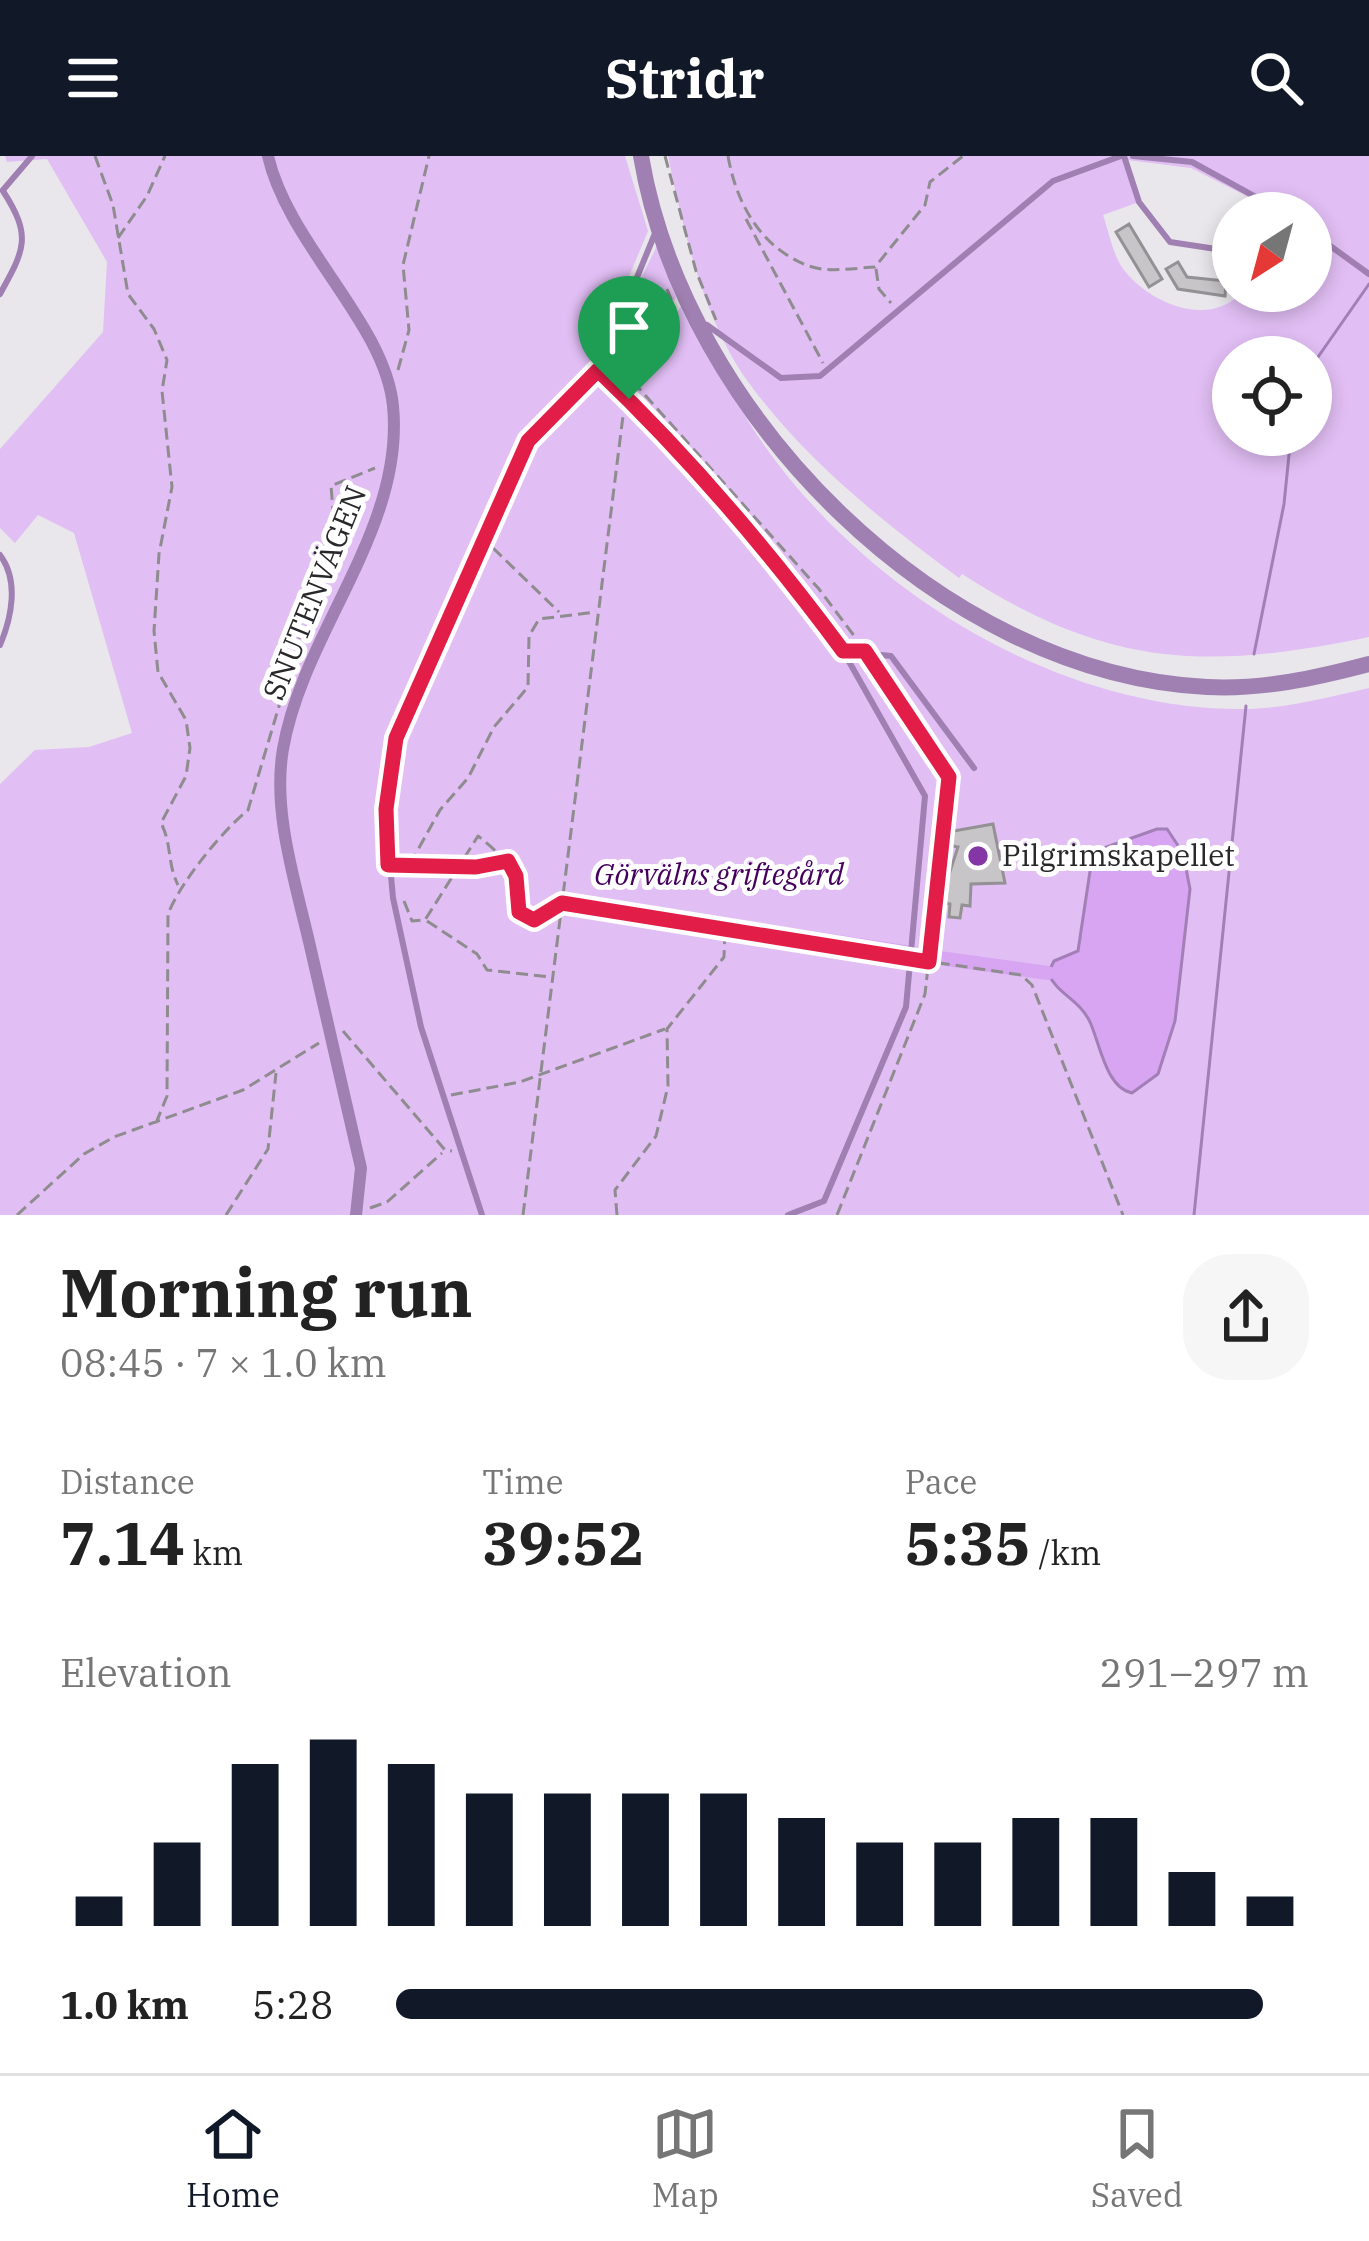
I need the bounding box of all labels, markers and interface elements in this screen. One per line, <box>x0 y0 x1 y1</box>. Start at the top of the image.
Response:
text: Stridr <box>605 43 764 113</box>
icon: menu <box>60 45 126 111</box>
icon: search <box>1243 45 1309 111</box>
north arrow <box>1212 192 1332 312</box>
map controls <box>1212 192 1332 456</box>
pin <box>578 276 680 399</box>
icon: arrive <box>596 294 662 360</box>
button: locate <box>1212 336 1332 456</box>
street label: SNUTENVÄGEN <box>253 480 374 705</box>
place label: Pilgrimskapellet <box>1002 835 1235 874</box>
marker: Pilgrimskapellet <box>965 843 991 869</box>
park label: Görvälns griftegård <box>594 854 845 893</box>
text: Morning run <box>60 1249 473 1335</box>
button: share <box>1183 1254 1309 1380</box>
text: 08:45 · 7 × 1.0 km <box>60 1337 387 1388</box>
text: Distance <box>60 1460 195 1503</box>
text: Time <box>482 1460 563 1503</box>
text: Pace <box>905 1460 977 1503</box>
text: 7.14 <box>60 1503 185 1582</box>
text: 39:52 <box>482 1503 645 1582</box>
text: 5:35 <box>905 1503 1031 1582</box>
text: km <box>185 1531 243 1574</box>
text: /km <box>1031 1531 1101 1574</box>
text: Elevation <box>60 1647 232 1698</box>
text: 291–297 m <box>1099 1647 1309 1698</box>
text: 1.0 km <box>60 1979 189 2030</box>
text: 5:28 <box>252 1979 333 2030</box>
tab: Home <box>186 2101 280 2216</box>
tab: Map <box>652 2101 719 2216</box>
tab: Saved <box>1091 2101 1183 2216</box>

